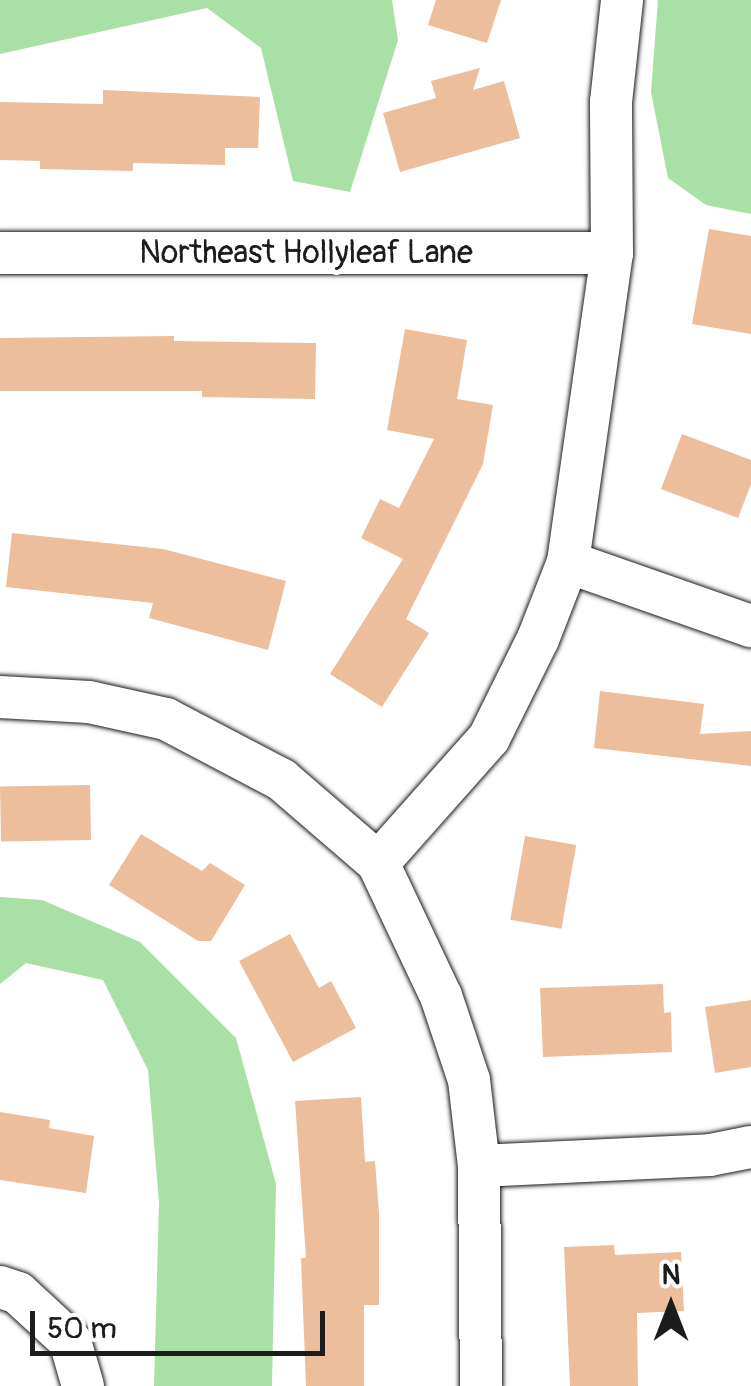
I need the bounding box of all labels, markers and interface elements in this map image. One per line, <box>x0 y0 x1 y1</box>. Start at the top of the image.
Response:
street label: Northeast Hollyleaf Lane <box>139 234 473 272</box>
north arrow <box>621 1256 721 1356</box>
text: N <box>662 1258 680 1293</box>
scale bar <box>35 1291 330 1353</box>
text: 50 m <box>47 1310 117 1347</box>

